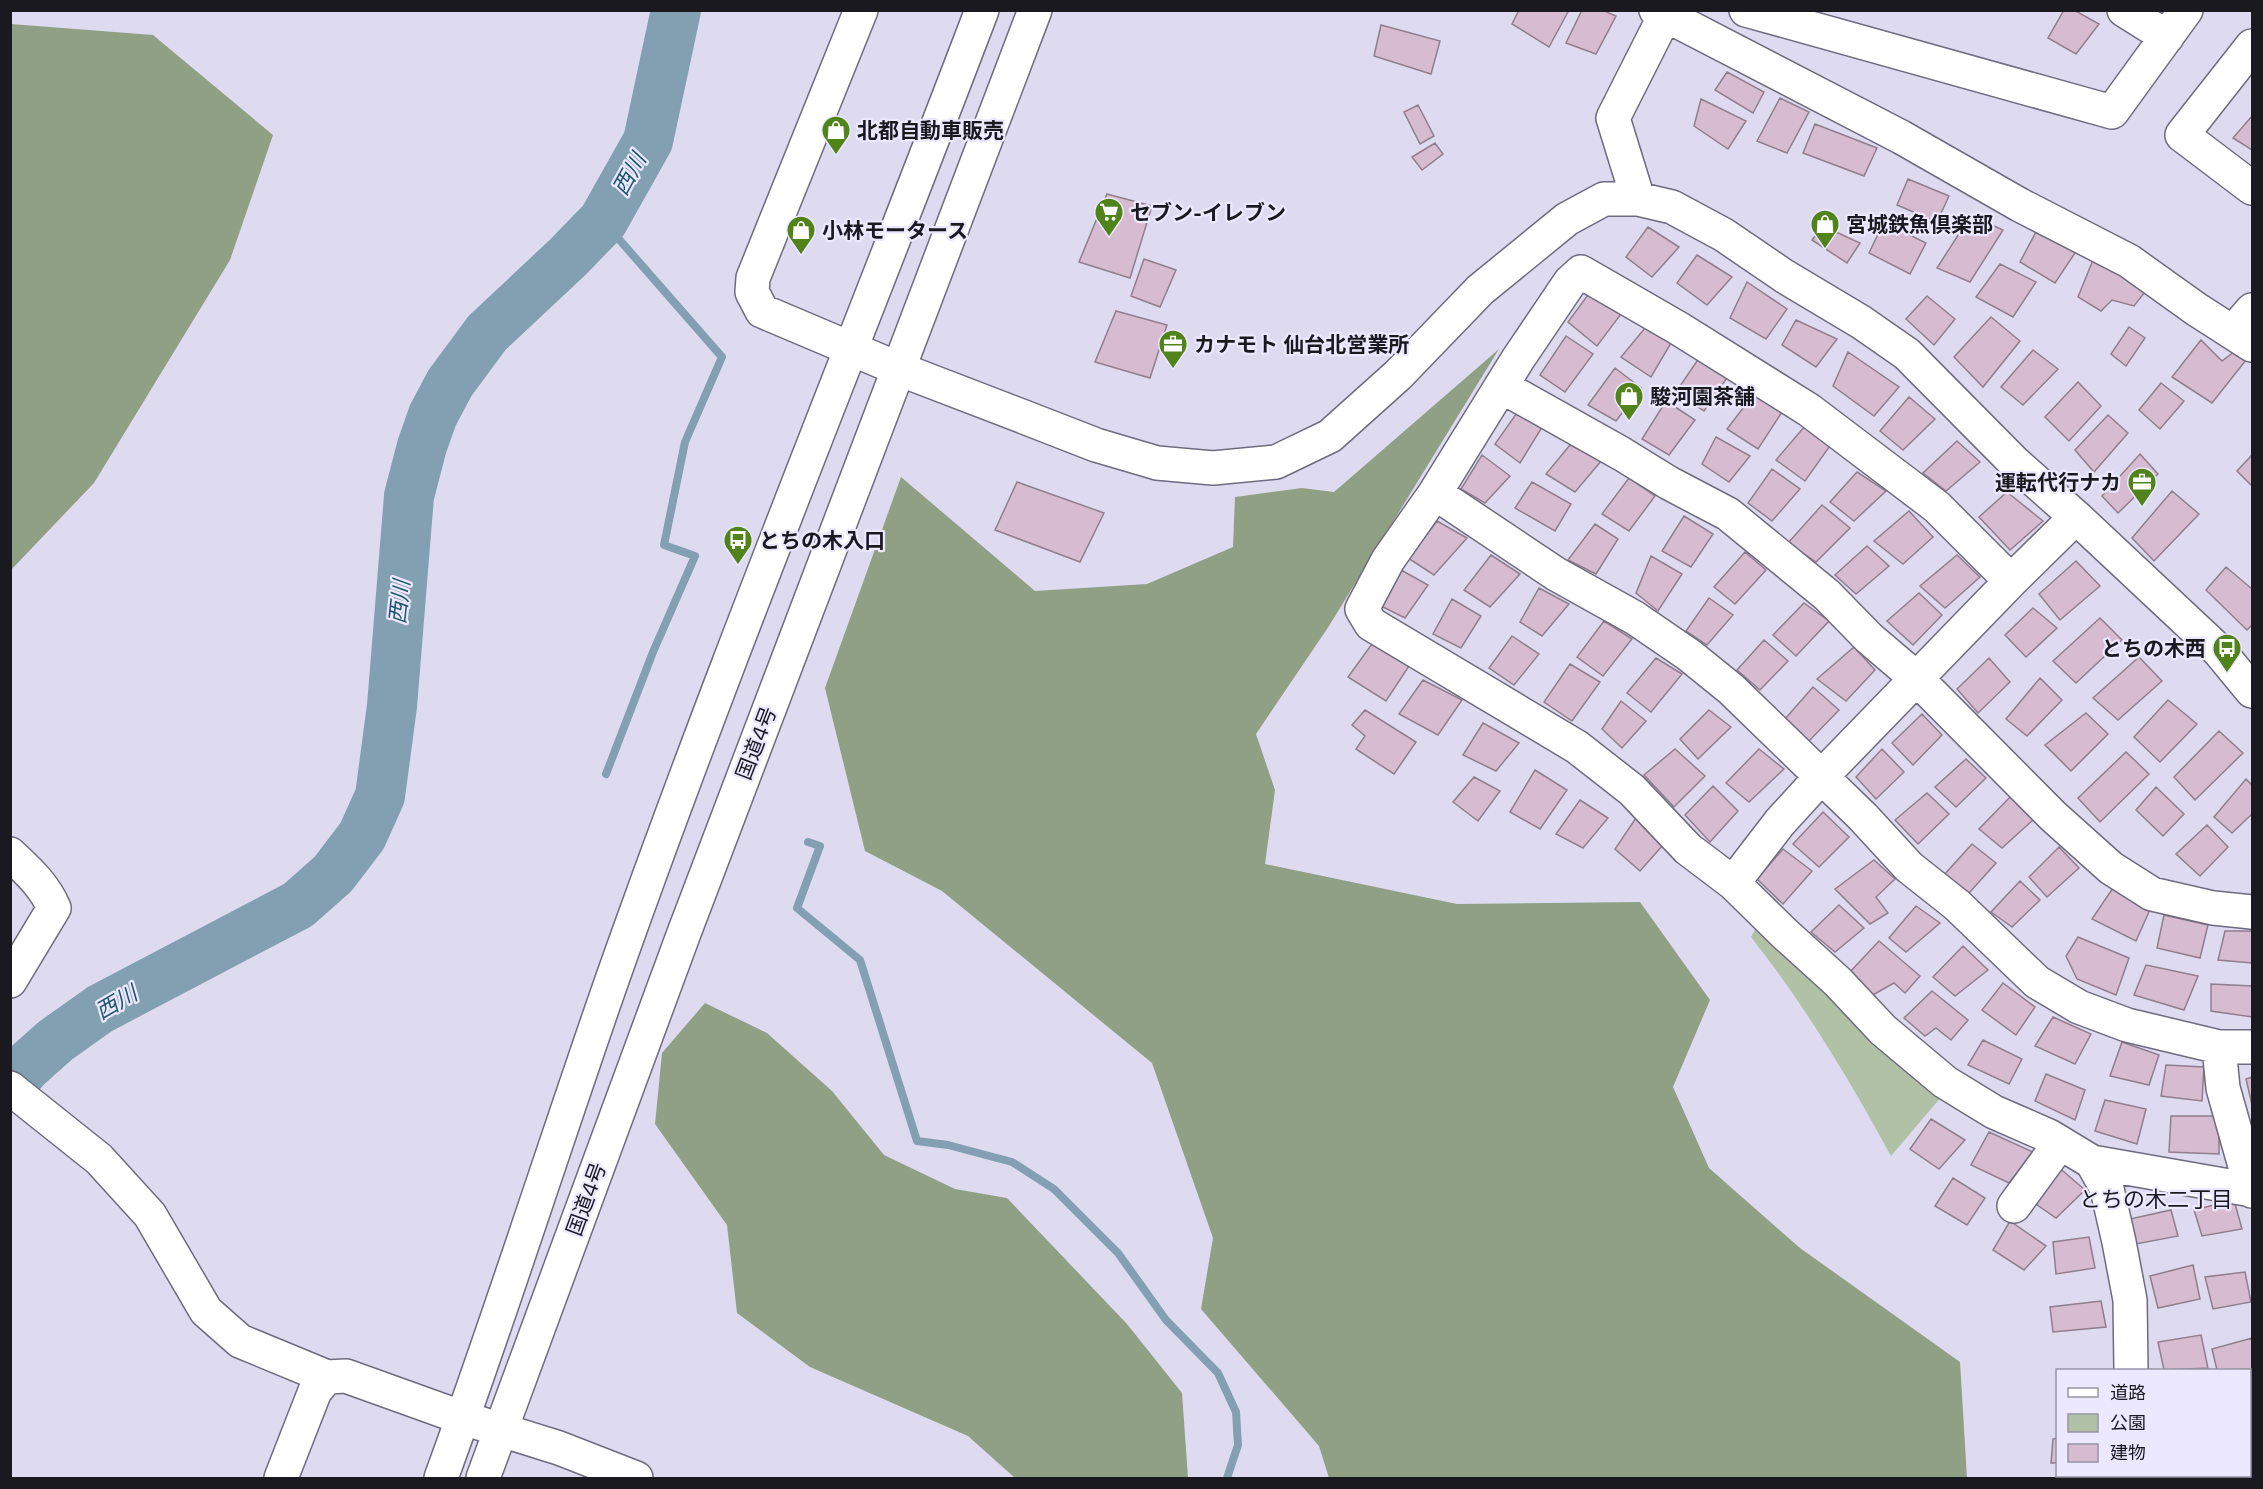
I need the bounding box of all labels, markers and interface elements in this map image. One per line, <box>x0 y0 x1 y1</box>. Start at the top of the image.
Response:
shop icon: 北都自動車販売 <box>820 114 852 156</box>
place label: 北都自動車販売 <box>857 117 1004 144</box>
water label: 西川 <box>606 146 653 200</box>
supermarket icon: セブン-イレブン <box>1093 196 1125 238</box>
place label: セブン-イレブン <box>1130 199 1286 226</box>
shop icon: 宮城鉄魚倶楽部 <box>1809 208 1841 250</box>
place label: 宮城鉄魚倶楽部 <box>1846 211 1993 238</box>
shop icon: 小林モータース <box>785 214 817 256</box>
place label: 小林モータース <box>822 217 968 244</box>
office icon: カナモト 仙台北営業所 <box>1157 328 1189 370</box>
place label: カナモト 仙台北営業所 <box>1194 331 1409 358</box>
shop icon: 駿河園茶舗 <box>1613 380 1645 422</box>
place label: 駿河園茶舗 <box>1650 383 1755 410</box>
office icon: 運転代行ナカ <box>2126 466 2158 508</box>
place label: 運転代行ナカ <box>1995 469 2121 496</box>
bus stop icon: とちの木入口 <box>722 524 754 566</box>
place label: とちの木入口 <box>759 527 885 554</box>
water label: 西川 <box>383 577 415 625</box>
bus stop icon: とちの木西 <box>2211 632 2243 674</box>
place label: とちの木西 <box>2101 635 2206 662</box>
street label: 国道4号 <box>730 703 782 783</box>
water label: 西川 <box>90 978 144 1025</box>
street label: 国道4号 <box>560 1159 612 1239</box>
district label: とちの木二丁目 <box>2079 1185 2233 1213</box>
legend <box>2056 1369 2251 1477</box>
text: 道路 <box>2110 1381 2146 1404</box>
text: 公園 <box>2110 1411 2146 1434</box>
text: 建物 <box>2110 1441 2146 1464</box>

